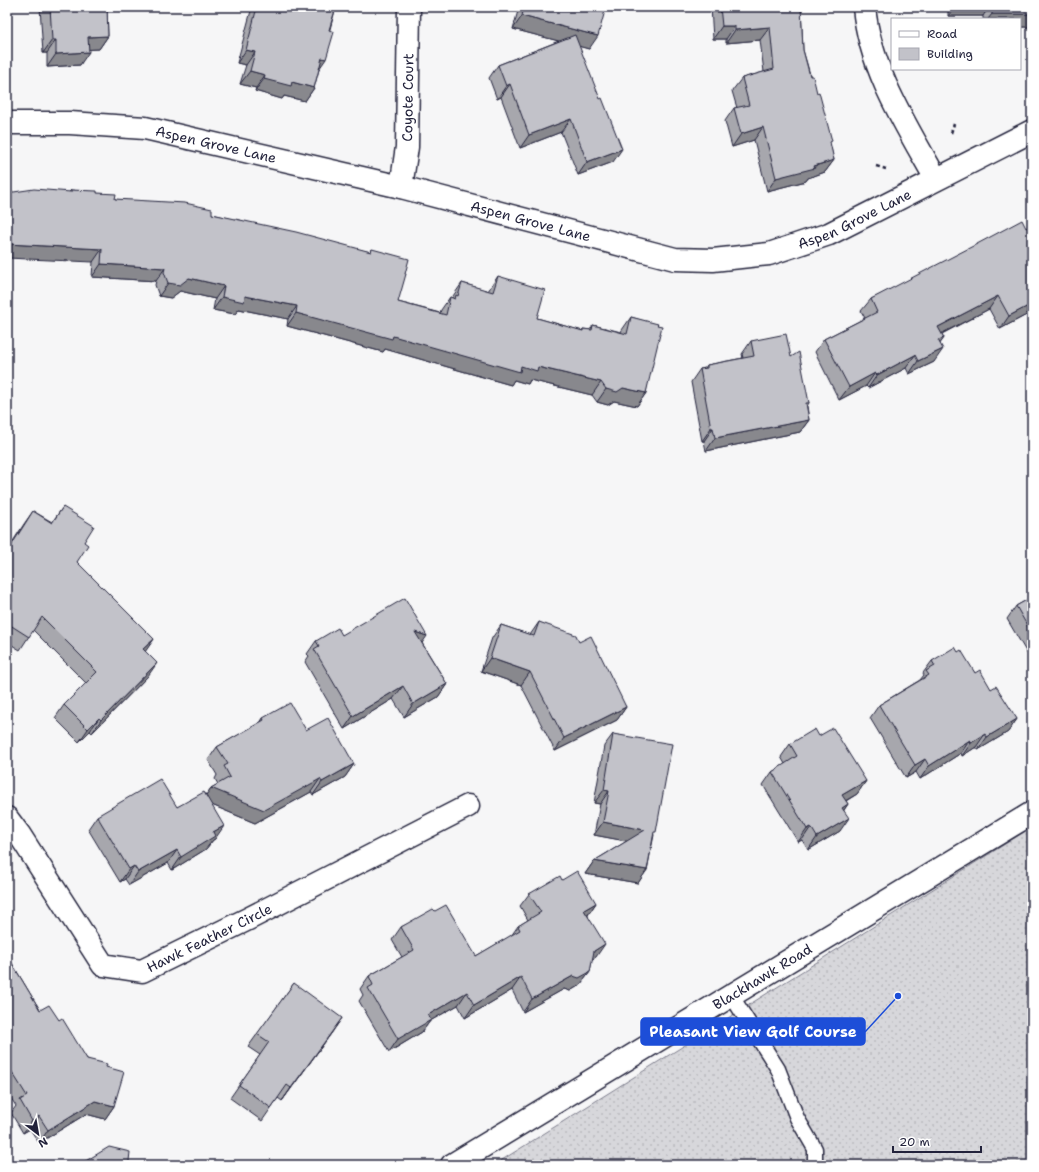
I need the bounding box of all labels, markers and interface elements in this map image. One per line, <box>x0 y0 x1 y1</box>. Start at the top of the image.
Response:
legend <box>891 18 1021 70</box>
text: Road <box>927 26 958 42</box>
text: Building <box>927 46 973 62</box>
street label: Coyote Court <box>398 53 417 142</box>
street label: Aspen Grove Lane <box>154 122 278 167</box>
street label: Aspen Grove Lane <box>795 185 914 253</box>
street label: Aspen Grove Lane <box>469 197 593 245</box>
street label: Hawk Feather Circle <box>144 899 275 976</box>
street label: Blackhawk Road <box>709 940 815 1014</box>
callout: Pleasant View Golf Course <box>641 1018 865 1045</box>
text: Pleasant View Golf Course <box>649 1022 857 1042</box>
north arrow <box>18 1114 58 1154</box>
scale bar <box>893 1128 981 1154</box>
text: N <box>35 1133 50 1151</box>
text: 20 m <box>899 1134 930 1150</box>

